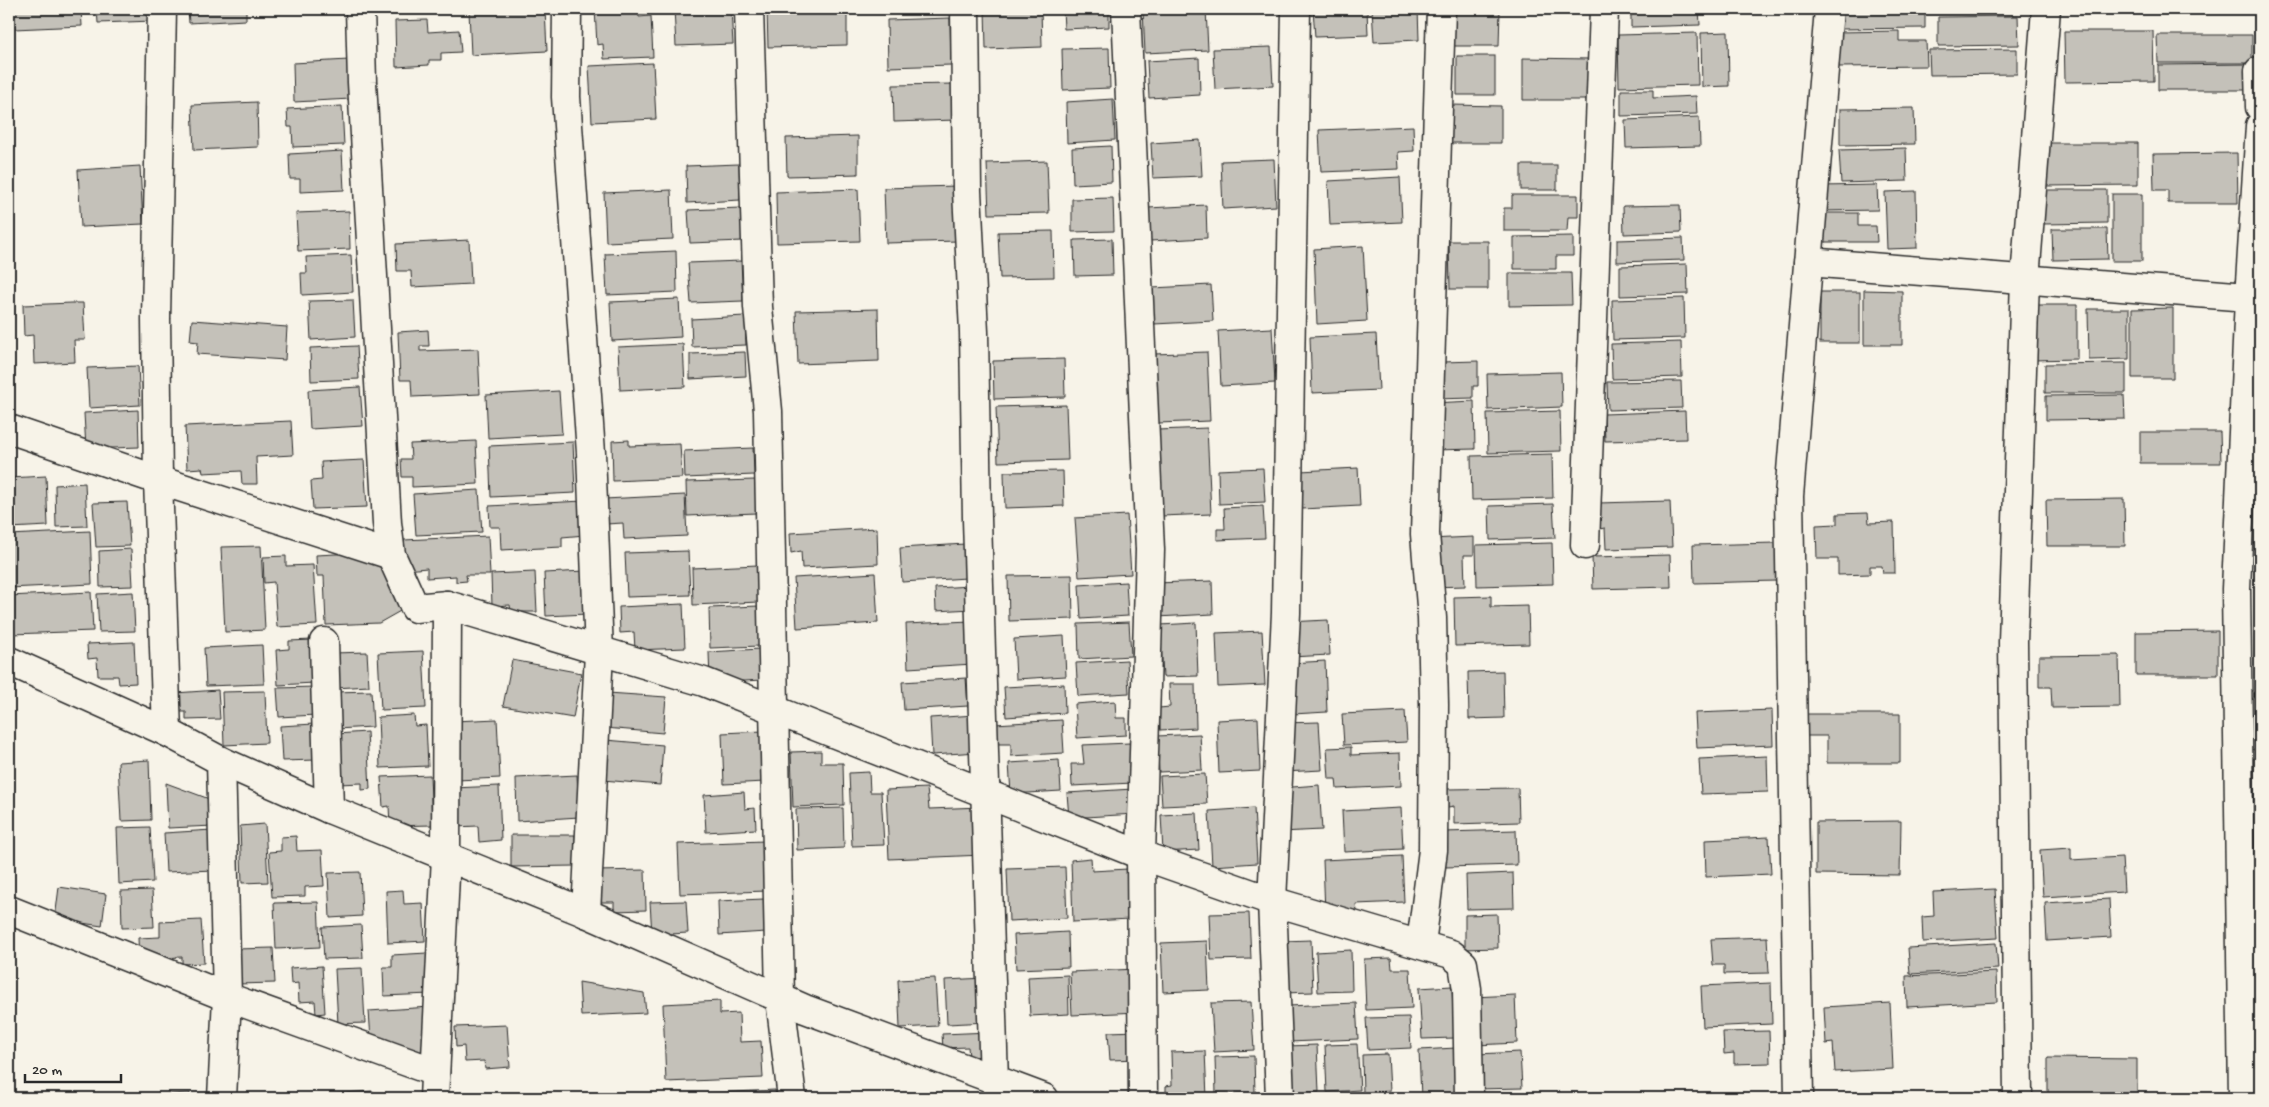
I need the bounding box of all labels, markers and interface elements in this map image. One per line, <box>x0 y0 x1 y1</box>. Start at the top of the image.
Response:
scale bar <box>25 1052 121 1084</box>
text: 20 m <box>32 1062 62 1080</box>

